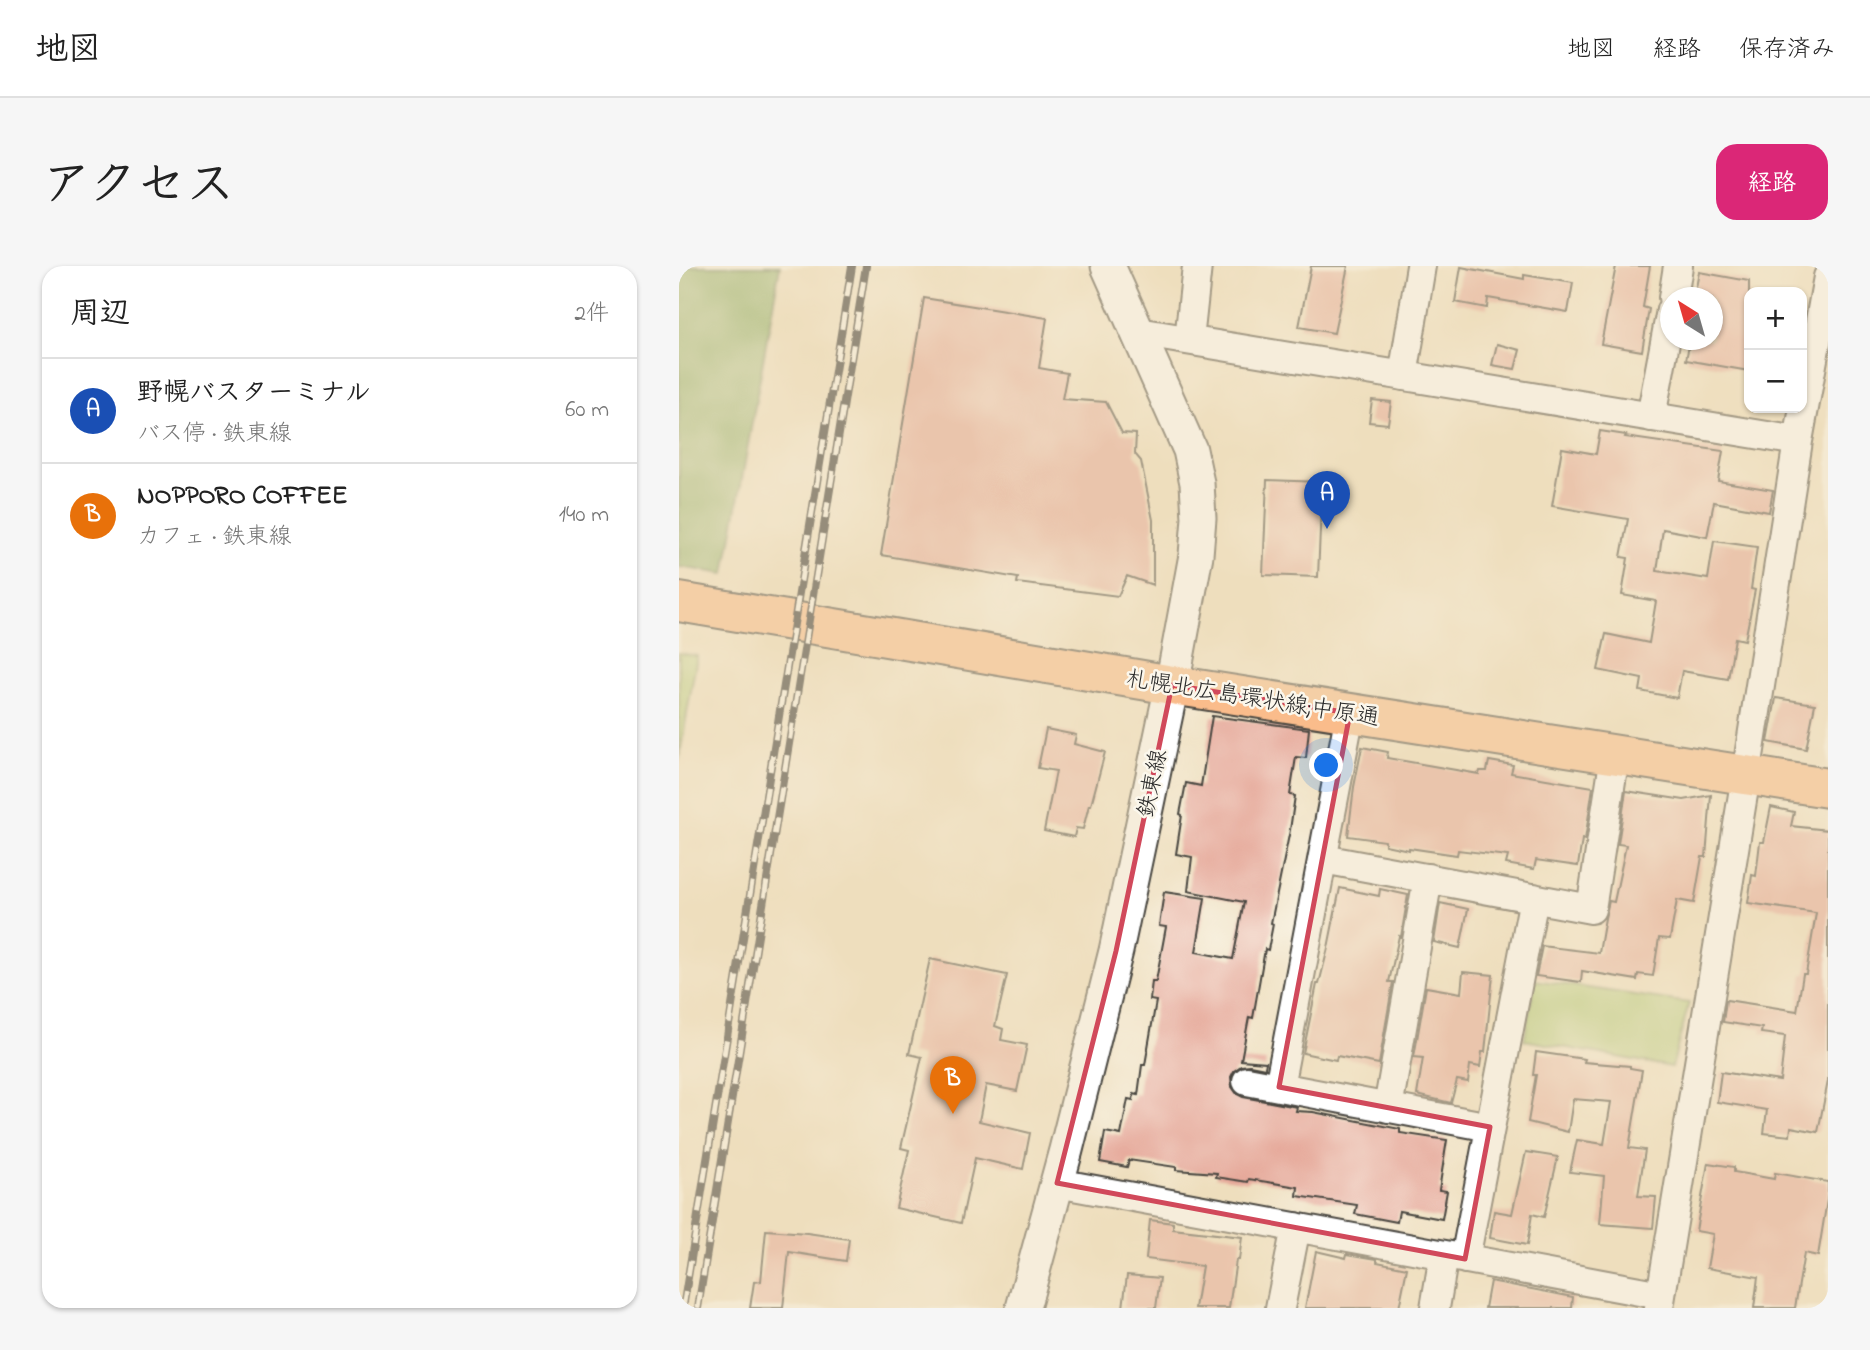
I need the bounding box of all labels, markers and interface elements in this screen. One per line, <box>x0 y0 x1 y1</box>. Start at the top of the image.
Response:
text: 地図 <box>35 27 101 75</box>
text: 地図 <box>1567 33 1615 68</box>
text: 経路 <box>1653 33 1701 68</box>
text: 保存済み <box>1739 33 1835 68</box>
button: 経路 <box>1716 144 1828 220</box>
text: アクセス <box>42 151 235 223</box>
north arrow <box>1660 287 1723 350</box>
map controls <box>1744 287 1807 413</box>
button: + <box>1744 287 1807 350</box>
text: 周辺 <box>70 293 130 337</box>
text: 2件 <box>575 298 609 331</box>
button: − <box>1744 350 1807 413</box>
text: 野幌バスターミナル <box>137 375 371 413</box>
text: A <box>86 394 100 427</box>
text: 60 m <box>565 394 609 427</box>
text: バス停 · 鉄東線 <box>137 418 291 451</box>
pin: A <box>1304 471 1350 529</box>
text: NOPPORO COFFEE <box>137 478 348 516</box>
text: B <box>85 499 101 532</box>
text: 140 m <box>559 499 609 532</box>
text: カフェ · 鉄東線 <box>137 521 291 554</box>
street label: 札幌北広島環状線;中原通 <box>1124 663 1382 736</box>
street label: 鉄東線 <box>1130 746 1177 821</box>
your location <box>1309 748 1343 782</box>
pin: B <box>930 1056 976 1114</box>

